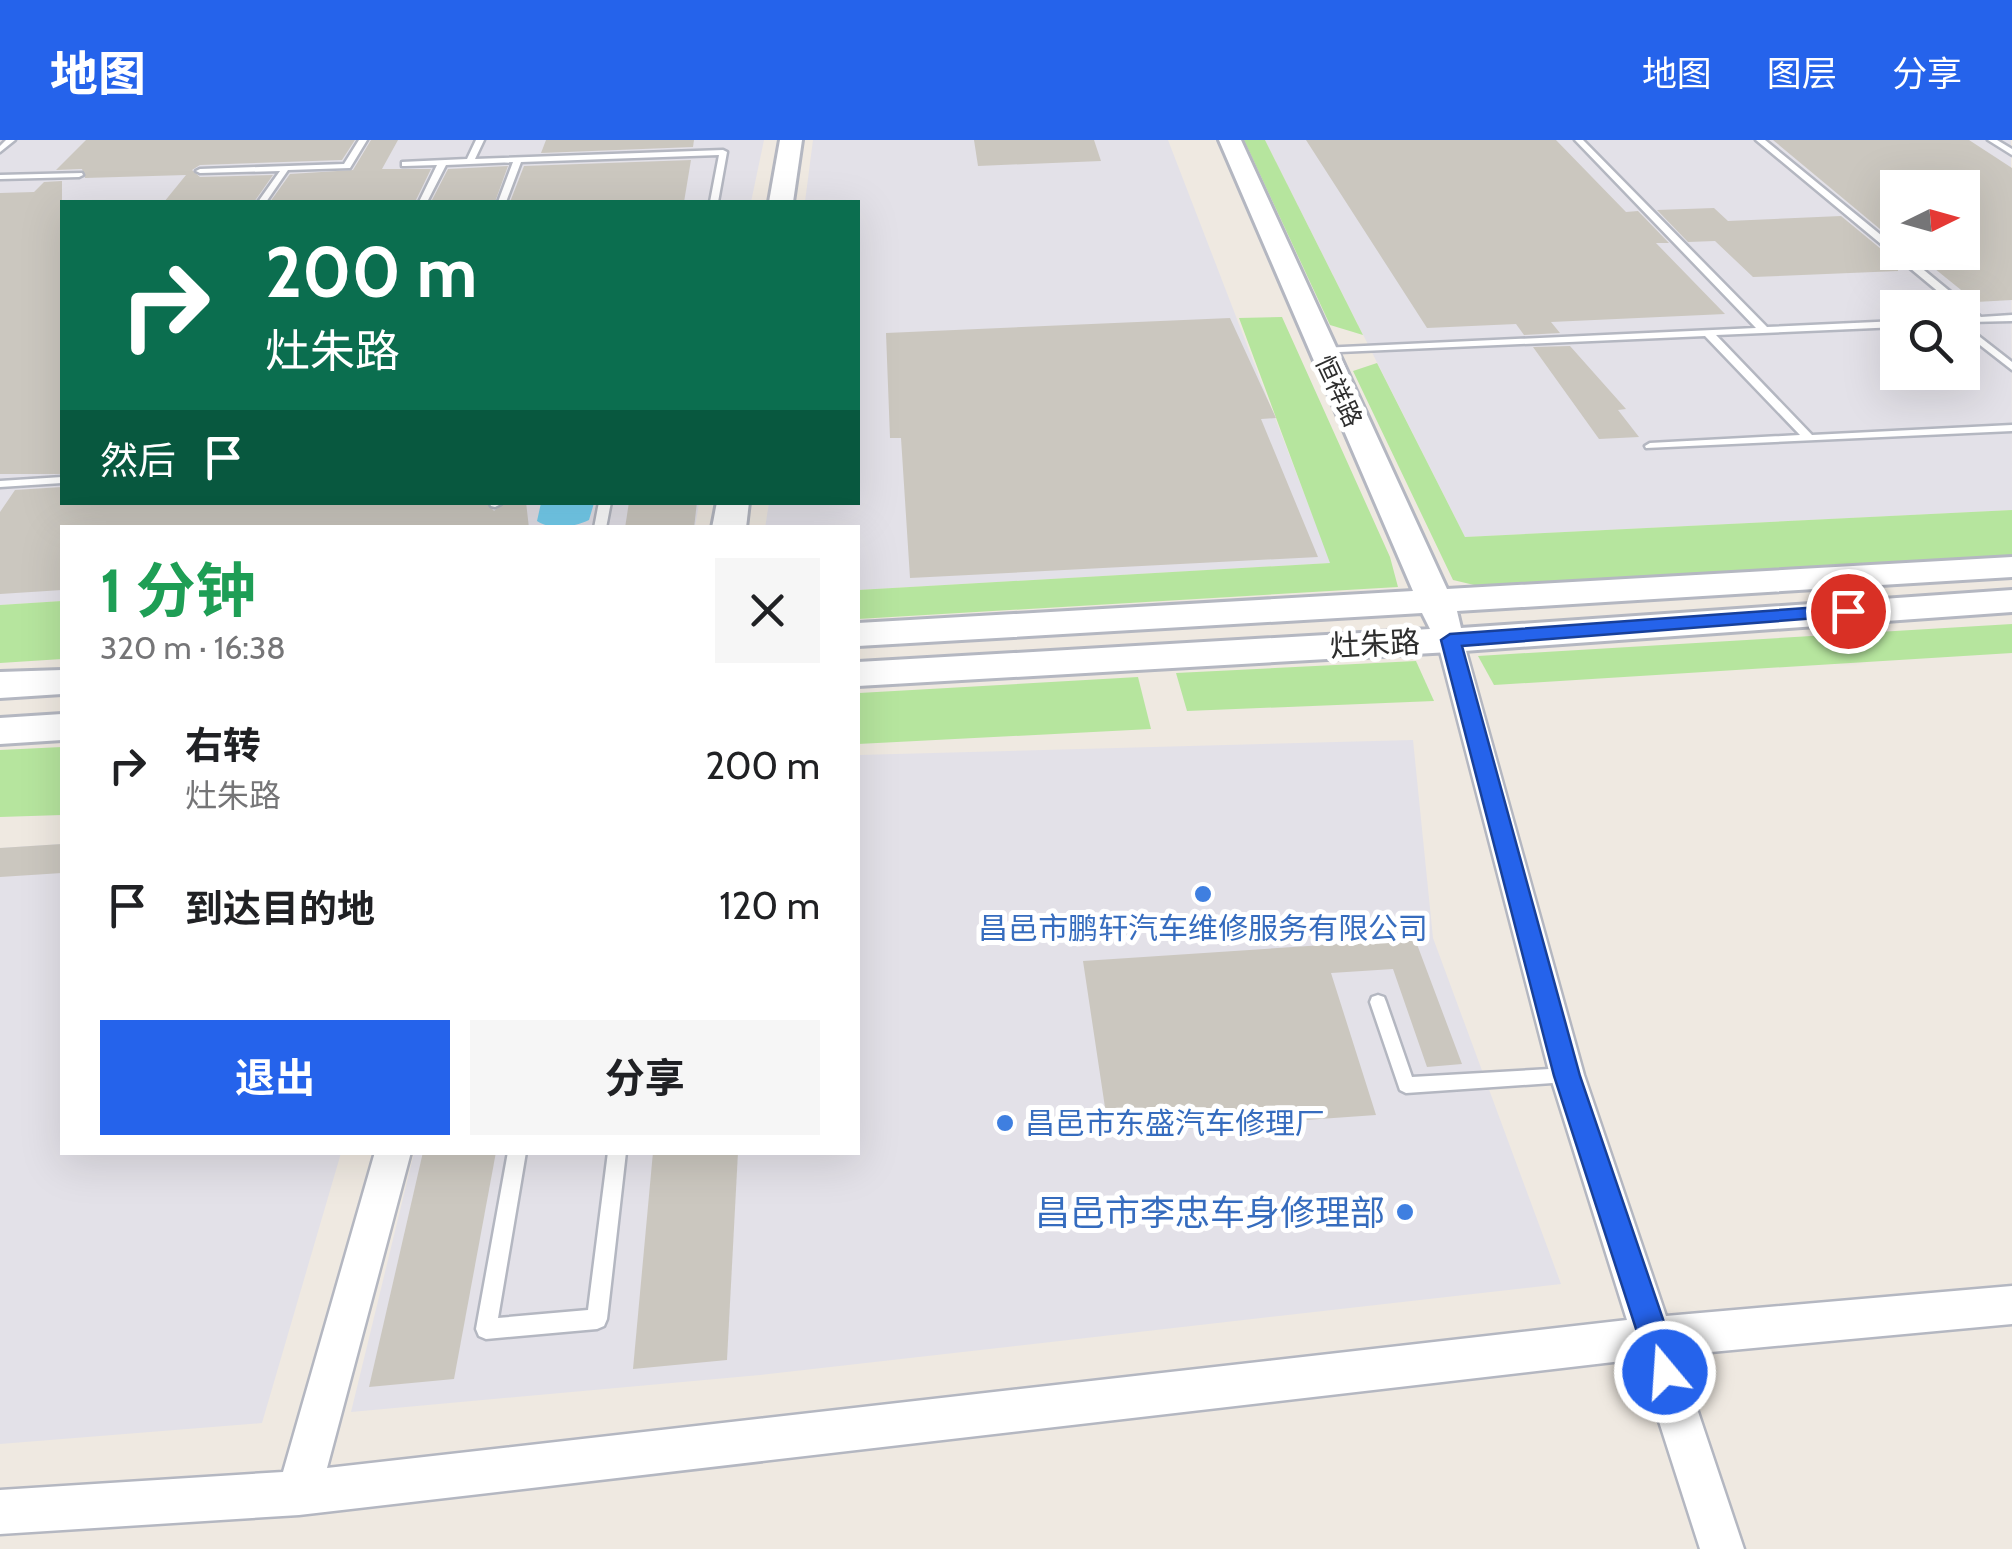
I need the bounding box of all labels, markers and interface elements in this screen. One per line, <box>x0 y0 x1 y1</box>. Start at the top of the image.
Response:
text: 地图 <box>50 45 146 103</box>
text: 地图 <box>1642 52 1712 95</box>
text: 图层 <box>1767 52 1837 95</box>
text: 分享 <box>1892 52 1962 95</box>
north arrow <box>1880 170 1980 270</box>
map controls <box>1880 170 1980 390</box>
text: 200 m <box>265 229 477 315</box>
icon: right <box>100 240 230 370</box>
button: search <box>1880 290 1980 390</box>
text: 灶朱路 <box>265 324 400 378</box>
street label: 恒祥路 <box>1310 351 1368 431</box>
icon: arrive <box>196 430 251 485</box>
text: 然后 <box>100 437 176 484</box>
text: 1 分钟 <box>100 554 256 627</box>
button: close <box>715 558 820 663</box>
pin <box>1806 569 1891 654</box>
icon: arrive <box>1821 584 1876 639</box>
street label: 灶朱路 <box>1329 623 1421 665</box>
text: 320 m · 16:38 <box>100 628 286 667</box>
text: 右转 <box>185 722 261 769</box>
icon: right <box>100 738 155 793</box>
text: 200 m <box>705 742 820 789</box>
text: 灶朱路 <box>185 776 281 815</box>
icon: arrive <box>100 878 155 933</box>
text: 120 m <box>719 882 820 929</box>
marker: 昌邑市鹏轩汽车维修服务有限公司 <box>1192 883 1214 905</box>
text: 到达目的地 <box>185 885 375 932</box>
place label: 昌邑市鹏轩汽车维修服务有限公司 <box>978 910 1428 947</box>
button: 退出 <box>100 1020 450 1135</box>
button: 分享 <box>470 1020 820 1135</box>
place label: 昌邑市东盛汽车修理厂 <box>1025 1105 1325 1142</box>
marker: 昌邑市东盛汽车修理厂 <box>994 1112 1016 1134</box>
place label: 昌邑市李忠车身修理部 <box>1035 1191 1385 1234</box>
marker: 昌邑市李忠车身修理部 <box>1394 1201 1416 1223</box>
position arrow <box>1613 1320 1717 1424</box>

